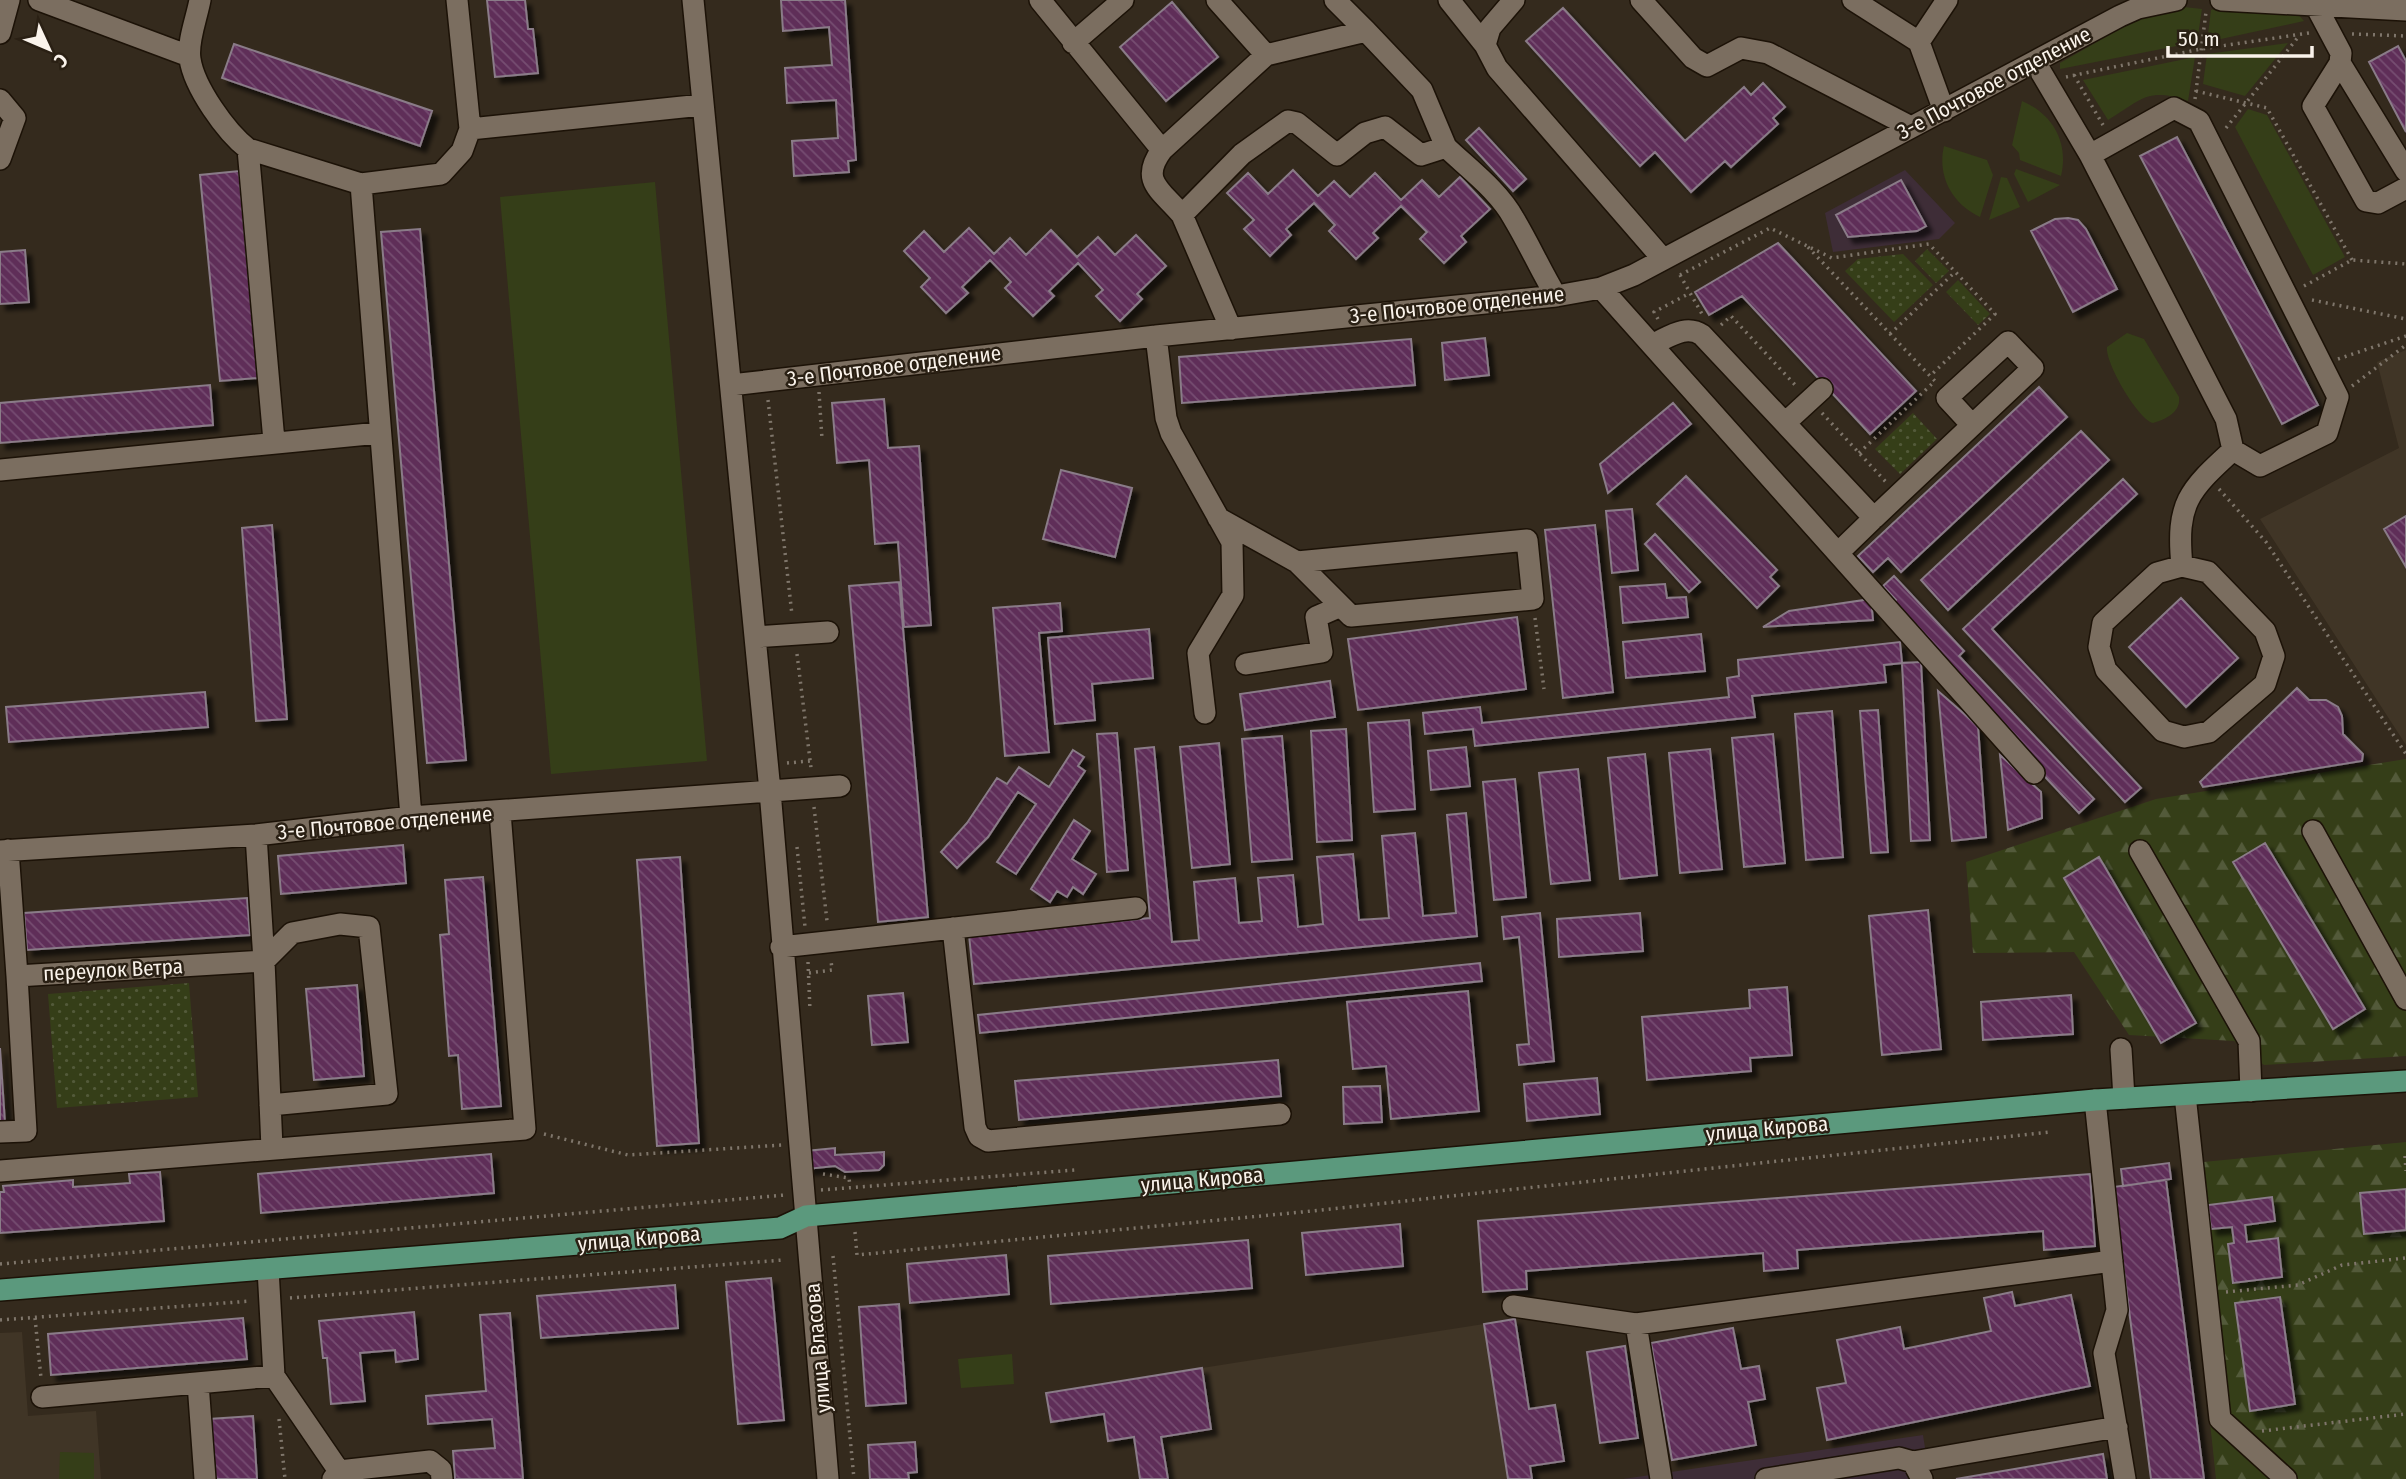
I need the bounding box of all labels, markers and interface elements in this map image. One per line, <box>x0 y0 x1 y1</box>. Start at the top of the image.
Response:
north arrow <box>14 14 84 84</box>
scale bar <box>2168 14 2312 58</box>
street label: 3-е Почтовое отделение <box>1893 21 2095 145</box>
text: 50 m <box>2178 26 2220 52</box>
text: С <box>49 49 73 72</box>
street label: 3-е Почтовое отделение <box>1349 281 1565 329</box>
street label: 3-е Почтовое отделение <box>786 340 1002 392</box>
street label: 3-е Почтовое отделение <box>277 801 493 845</box>
street label: переулок Ветра <box>42 953 184 987</box>
street label: улица Кирова <box>1705 1111 1829 1147</box>
street label: улица Кирова <box>1140 1162 1264 1198</box>
street label: улица Кирова <box>577 1221 701 1257</box>
street label: улица Власова <box>799 1282 837 1414</box>

